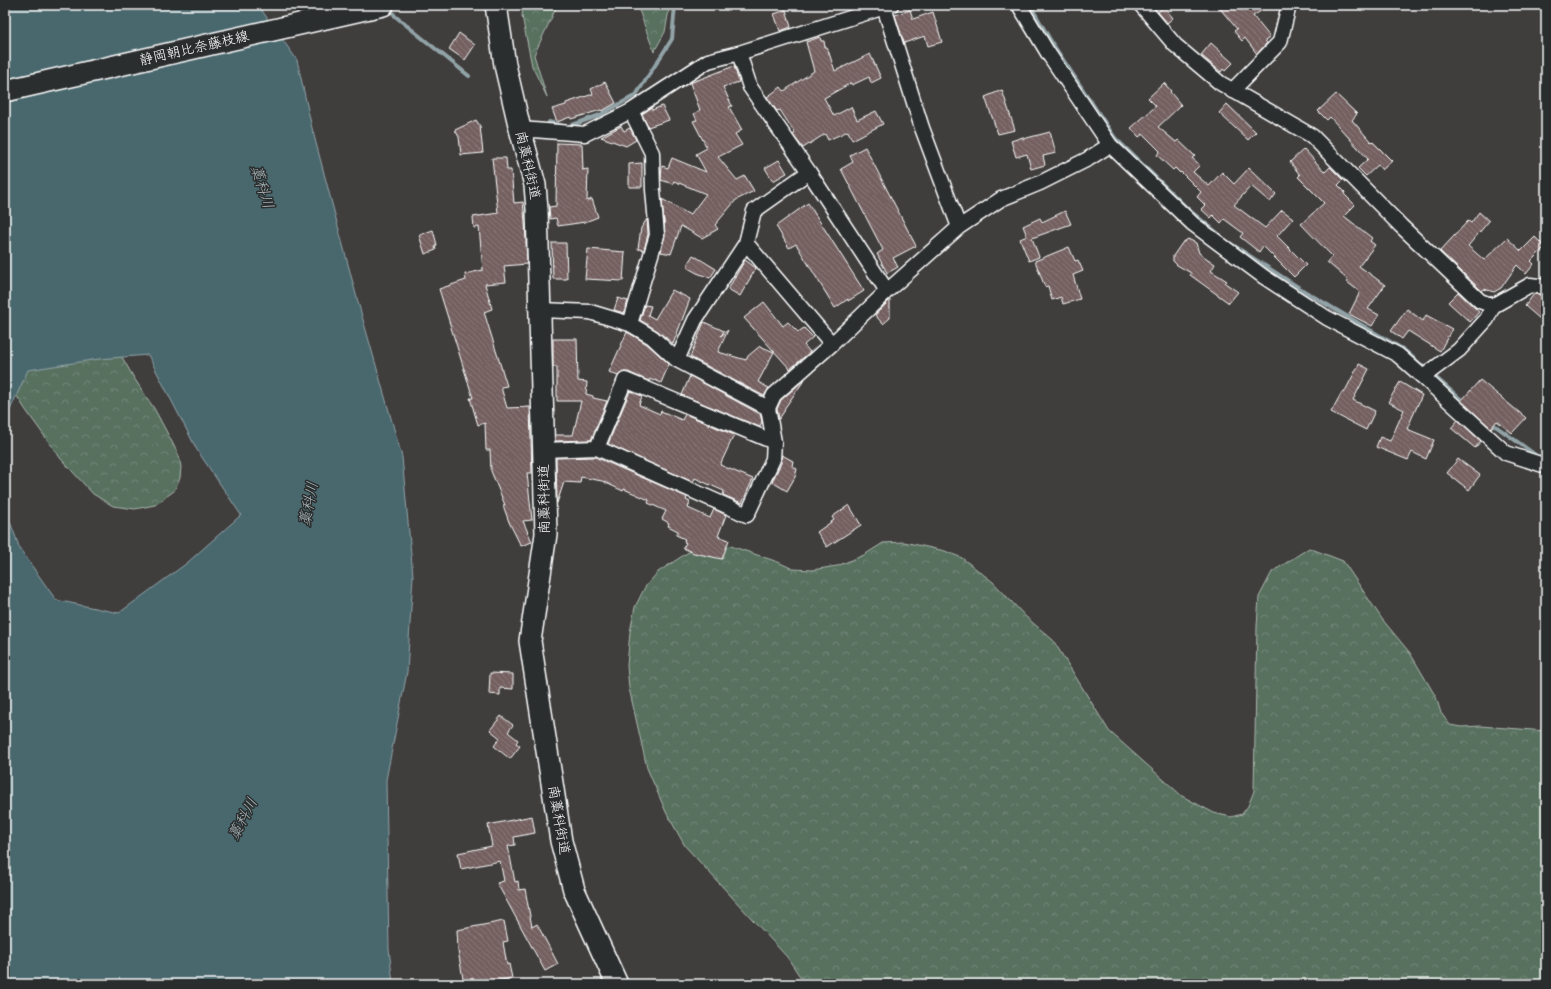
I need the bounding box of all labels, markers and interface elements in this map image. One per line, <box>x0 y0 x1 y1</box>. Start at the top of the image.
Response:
street label: 静岡朝比奈藤枝線 <box>138 27 250 69</box>
street label: 南藁科街道 <box>512 129 544 201</box>
water label: 藁科川 <box>246 163 278 211</box>
street label: 南藁科街道 <box>535 464 553 534</box>
water label: 藁科川 <box>295 480 323 528</box>
street label: 南藁科街道 <box>545 784 573 856</box>
water label: 藁科川 <box>224 795 262 843</box>

